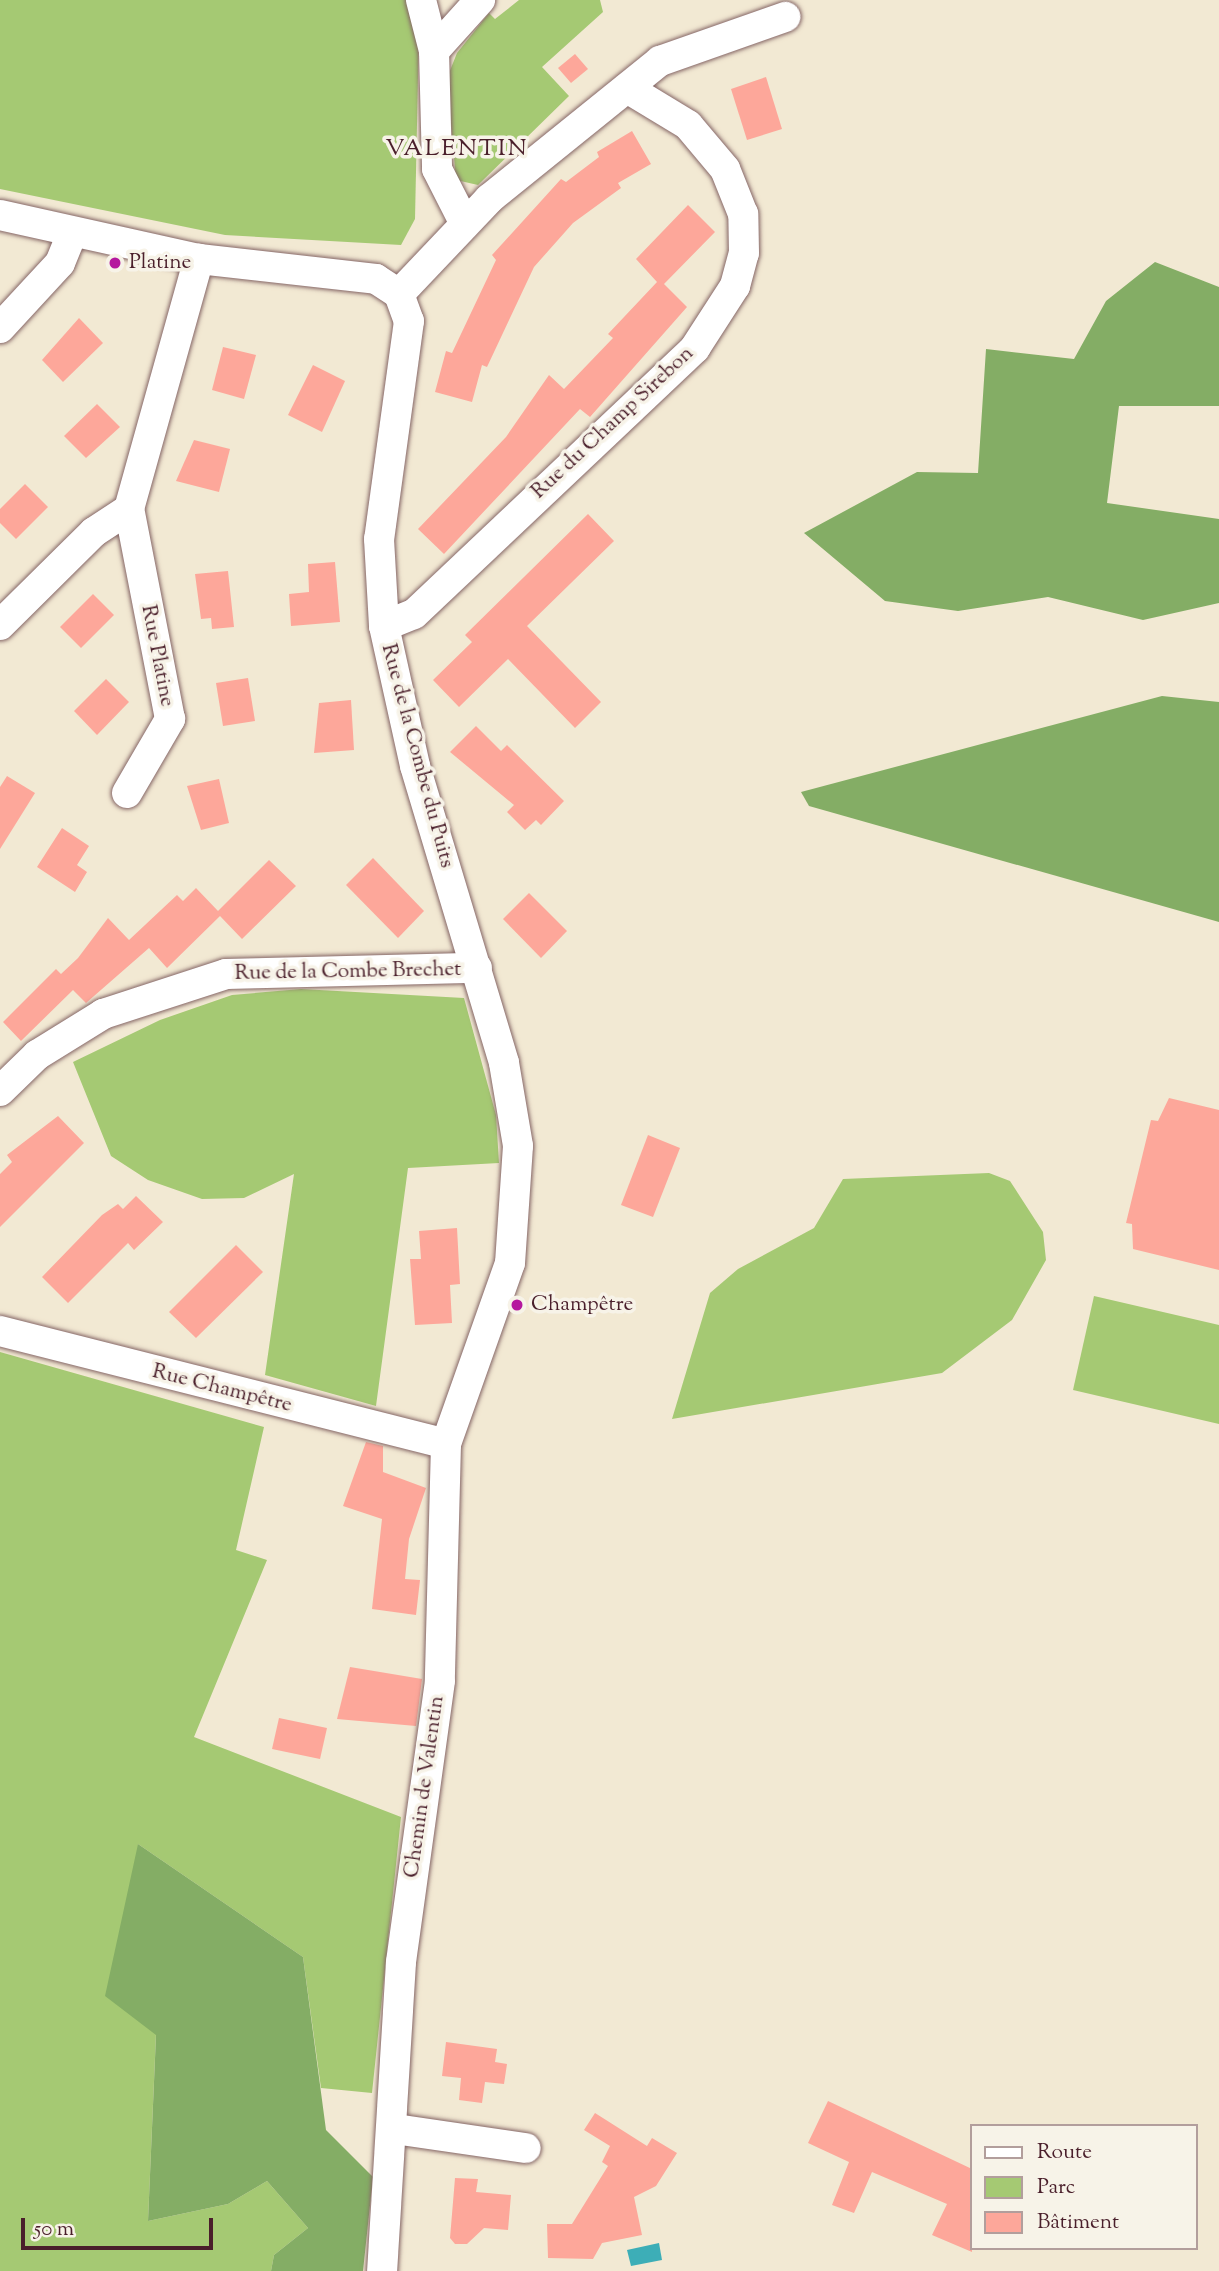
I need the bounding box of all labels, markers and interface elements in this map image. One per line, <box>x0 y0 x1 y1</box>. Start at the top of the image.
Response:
district label: VALENTIN <box>386 136 528 164</box>
place label: Platine <box>129 250 191 276</box>
marker: Platine <box>107 255 123 271</box>
street label: Rue du Champ Sirebon <box>527 341 699 505</box>
street label: Rue Platine <box>135 603 179 709</box>
street label: Rue de la Combe du Puits <box>375 641 459 871</box>
street label: Rue de la Combe Brechet <box>234 957 462 987</box>
place label: Champêtre <box>531 1292 633 1318</box>
marker: Champêtre <box>509 1297 525 1313</box>
street label: Rue Champêtre <box>150 1359 294 1419</box>
street label: Chemin de Valentin <box>400 1694 450 1880</box>
legend <box>970 2124 1198 2250</box>
text: Route <box>1037 2138 1092 2168</box>
text: Parc <box>1037 2173 1075 2203</box>
scale bar <box>24 2204 217 2248</box>
text: Bâtiment <box>1037 2208 1119 2238</box>
text: 50 m <box>34 2215 74 2245</box>

